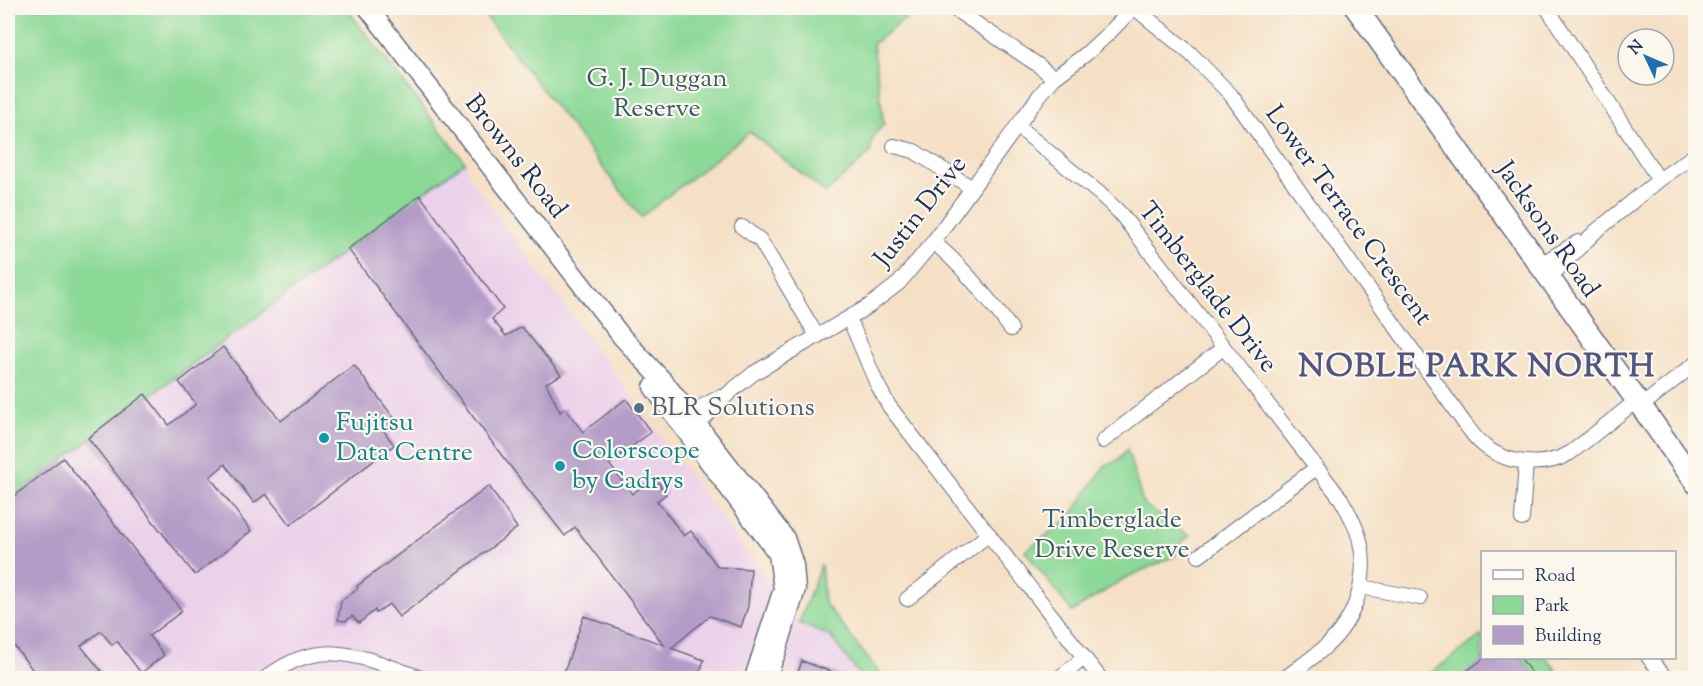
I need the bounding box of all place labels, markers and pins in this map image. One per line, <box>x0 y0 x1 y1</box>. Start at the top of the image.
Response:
place label: BLR Solutions <box>651 390 815 427</box>
marker: BLR Solutions <box>632 401 646 415</box>
place label: Fujitsu Data Centre <box>336 405 473 472</box>
marker: Fujitsu Data Centre <box>317 431 331 445</box>
place label: Colorscope by Cadrys <box>572 433 700 500</box>
marker: Colorscope by Cadrys <box>553 459 567 473</box>

